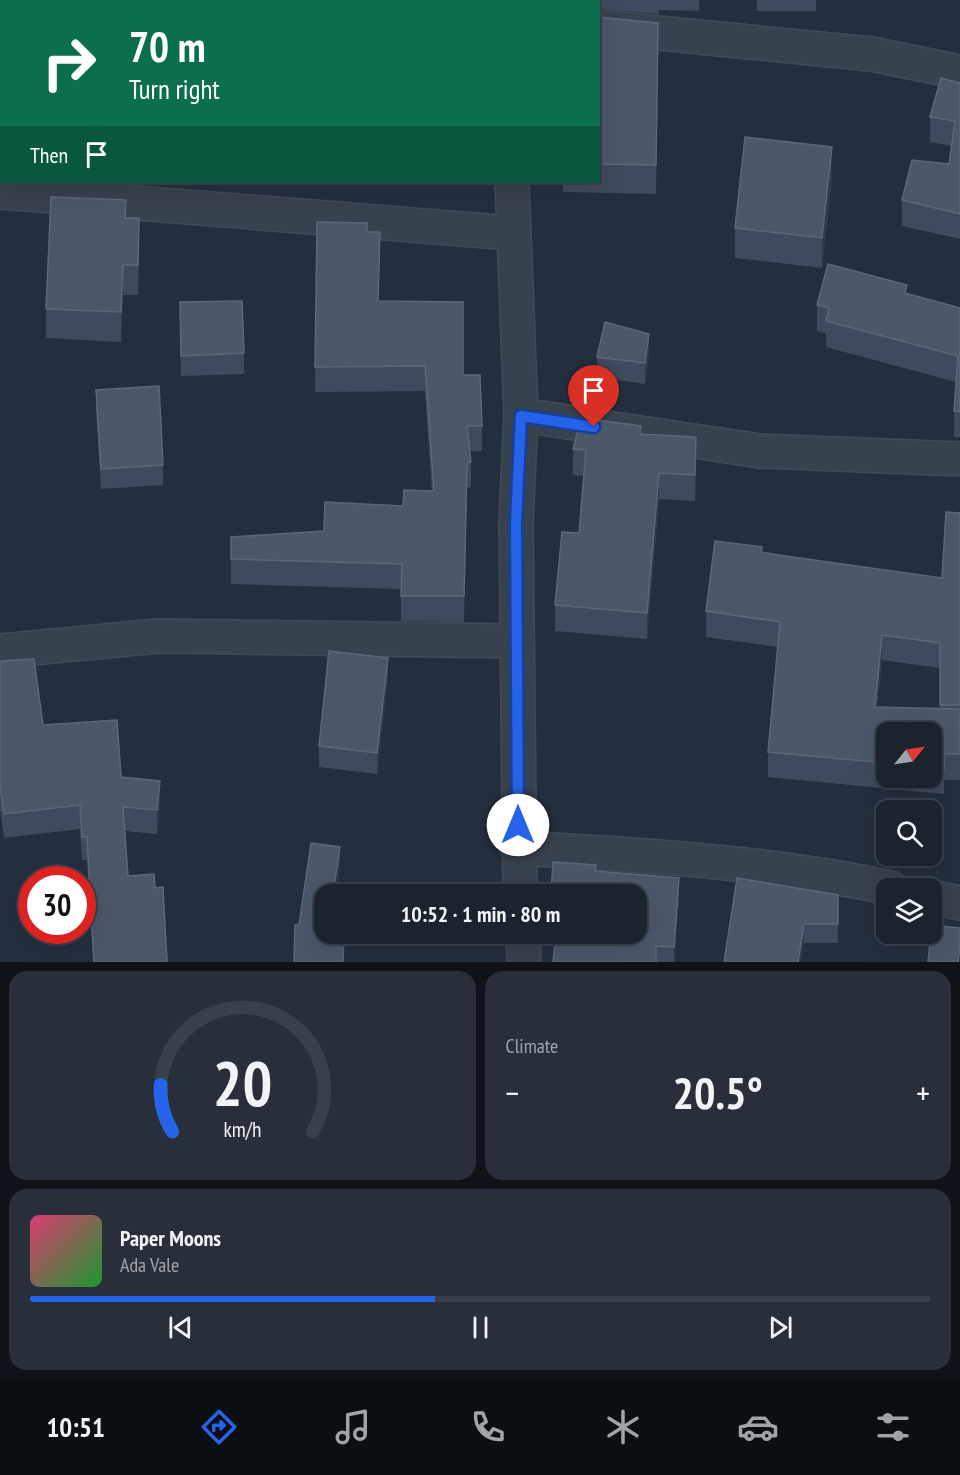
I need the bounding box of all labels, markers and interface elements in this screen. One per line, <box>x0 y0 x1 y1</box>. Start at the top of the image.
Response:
text: 70 m <box>129 19 206 74</box>
icon: right <box>30 24 108 102</box>
text: Turn right <box>129 72 220 106</box>
icon: arrive <box>80 138 113 171</box>
text: Then <box>30 141 68 169</box>
pin <box>568 365 619 427</box>
icon: arrive <box>577 374 610 407</box>
north arrow <box>876 722 942 788</box>
map controls <box>876 722 942 944</box>
position arrow <box>486 793 550 857</box>
button: search <box>876 800 942 866</box>
speed limit sign: 30 <box>18 866 96 944</box>
button: layers <box>876 878 942 944</box>
text: 10:52 · 1 min · 80 m <box>401 900 560 928</box>
text: Climate <box>506 1033 558 1059</box>
text: 20 <box>212 1042 272 1123</box>
text: 20.5° <box>673 1063 763 1121</box>
text: − <box>506 1071 519 1114</box>
text: + <box>916 1071 930 1114</box>
text: km/h <box>223 1116 261 1144</box>
text: Paper Moons <box>120 1224 221 1252</box>
text: Ada Vale <box>120 1252 179 1278</box>
icon: previous <box>164 1311 197 1344</box>
icon: pause <box>464 1311 497 1344</box>
icon: next <box>764 1311 797 1344</box>
icon: directions <box>198 1406 240 1448</box>
icon: music <box>332 1406 374 1448</box>
icon: phone <box>467 1406 509 1448</box>
icon: climate <box>602 1406 644 1448</box>
icon: car <box>737 1406 779 1448</box>
icon: filters <box>872 1406 914 1448</box>
text: 10:51 <box>46 1410 105 1444</box>

